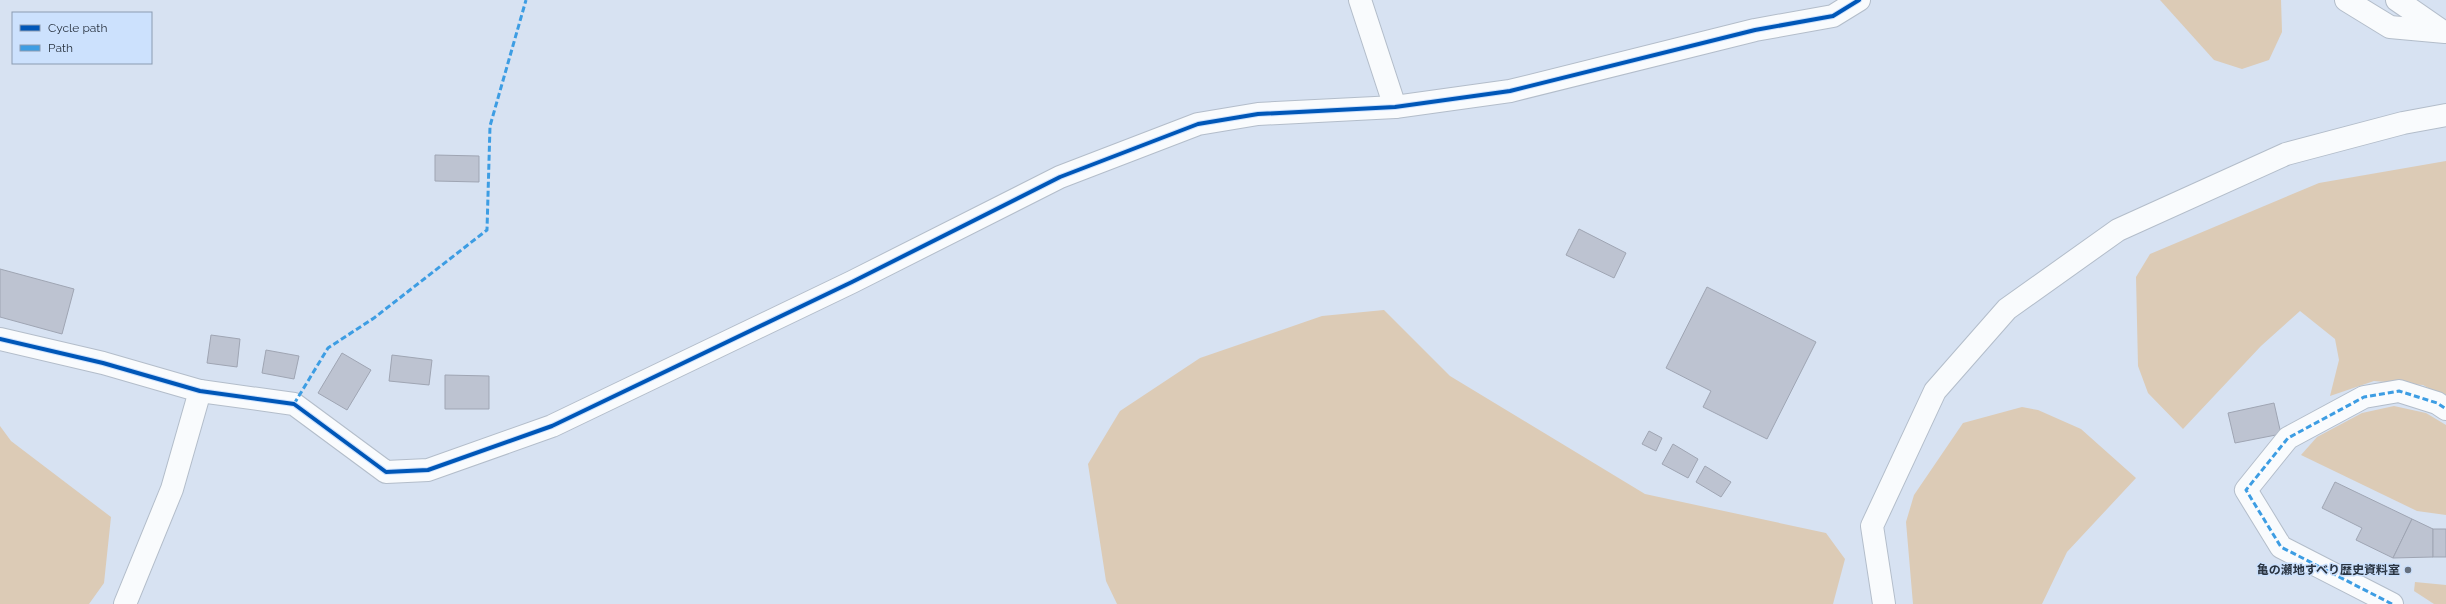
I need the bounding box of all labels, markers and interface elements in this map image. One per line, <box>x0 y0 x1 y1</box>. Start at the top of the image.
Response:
legend <box>12 12 152 64</box>
text: Cycle path <box>48 21 107 35</box>
text: Path <box>48 41 73 55</box>
place label: 亀の瀬地すべり歴史資料室 <box>2257 563 2400 577</box>
marker: 亀の瀬地すべり歴史資料室 <box>2403 565 2413 575</box>

